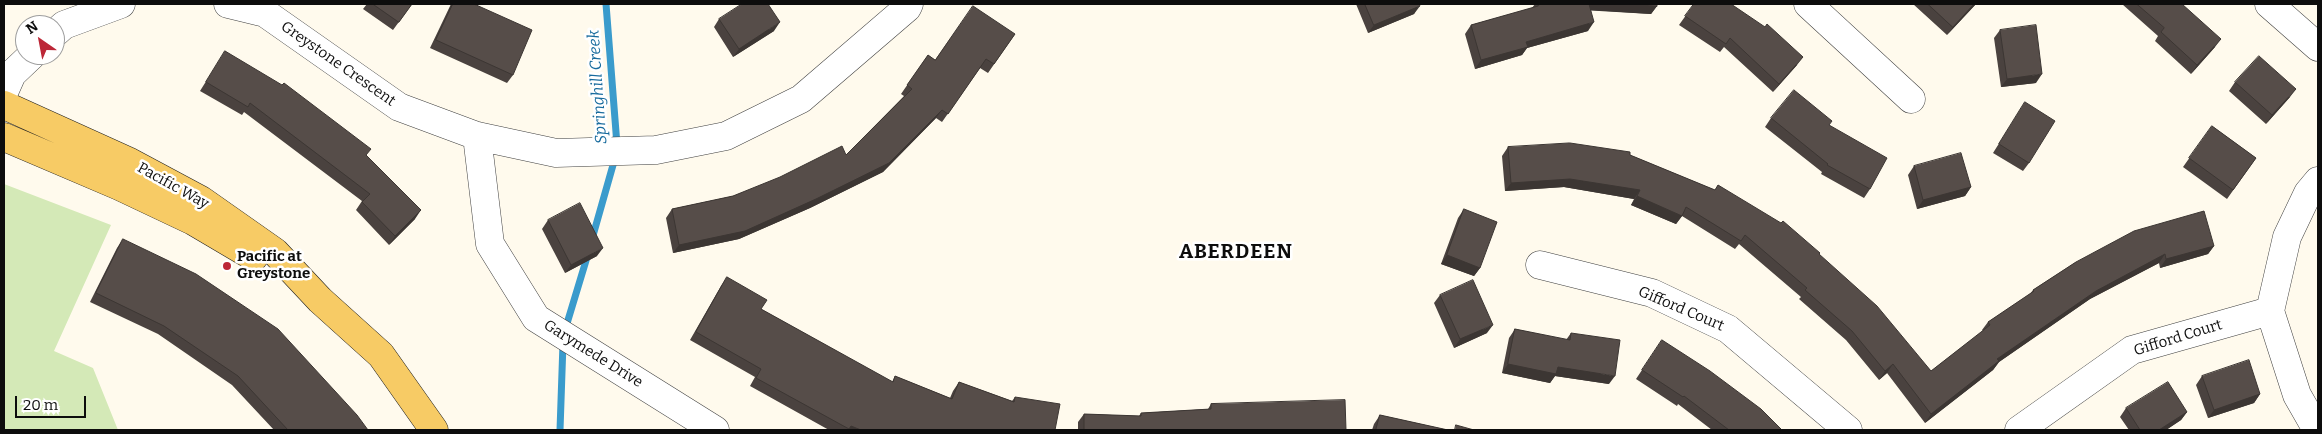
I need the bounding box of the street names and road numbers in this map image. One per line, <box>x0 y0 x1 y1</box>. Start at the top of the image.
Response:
street label: Greystone Crescent <box>277 18 399 110</box>
street label: Pacific Way <box>134 159 212 213</box>
street label: Gifford Court <box>1635 283 1727 335</box>
street label: Garymede Drive <box>540 316 646 392</box>
street label: Gifford Court <box>2132 316 2224 360</box>

